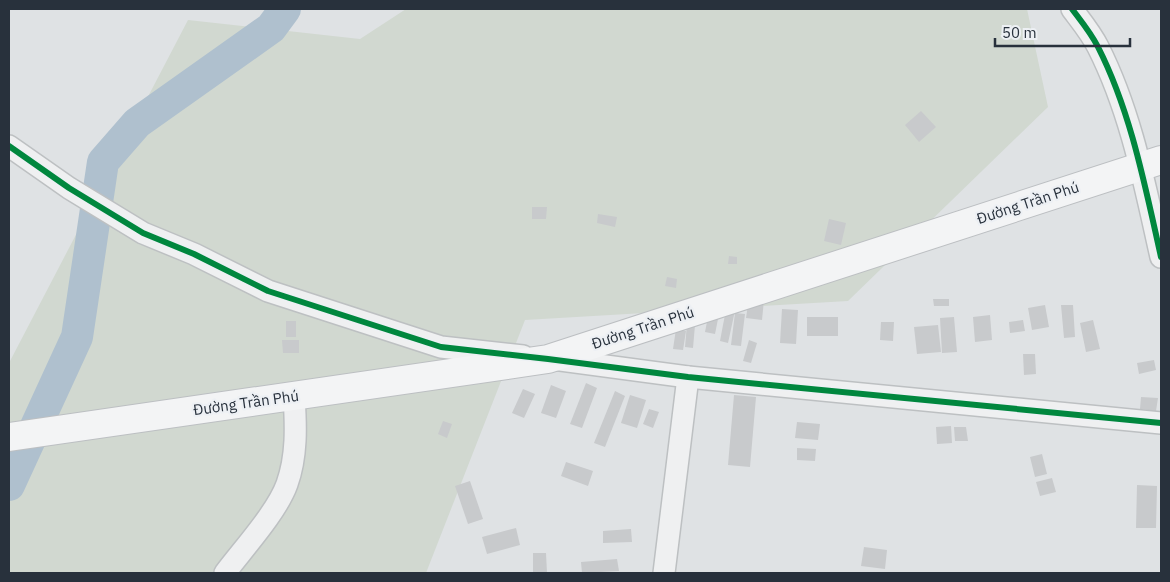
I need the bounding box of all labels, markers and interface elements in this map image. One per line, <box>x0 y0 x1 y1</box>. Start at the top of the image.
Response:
scale bar <box>995 15 1130 47</box>
text: 50 m <box>1002 23 1037 42</box>
street label: Đường Trần Phú <box>974 177 1081 228</box>
street label: Đường Trần Phú <box>589 302 696 353</box>
street label: Đường Trần Phú <box>192 386 300 419</box>

